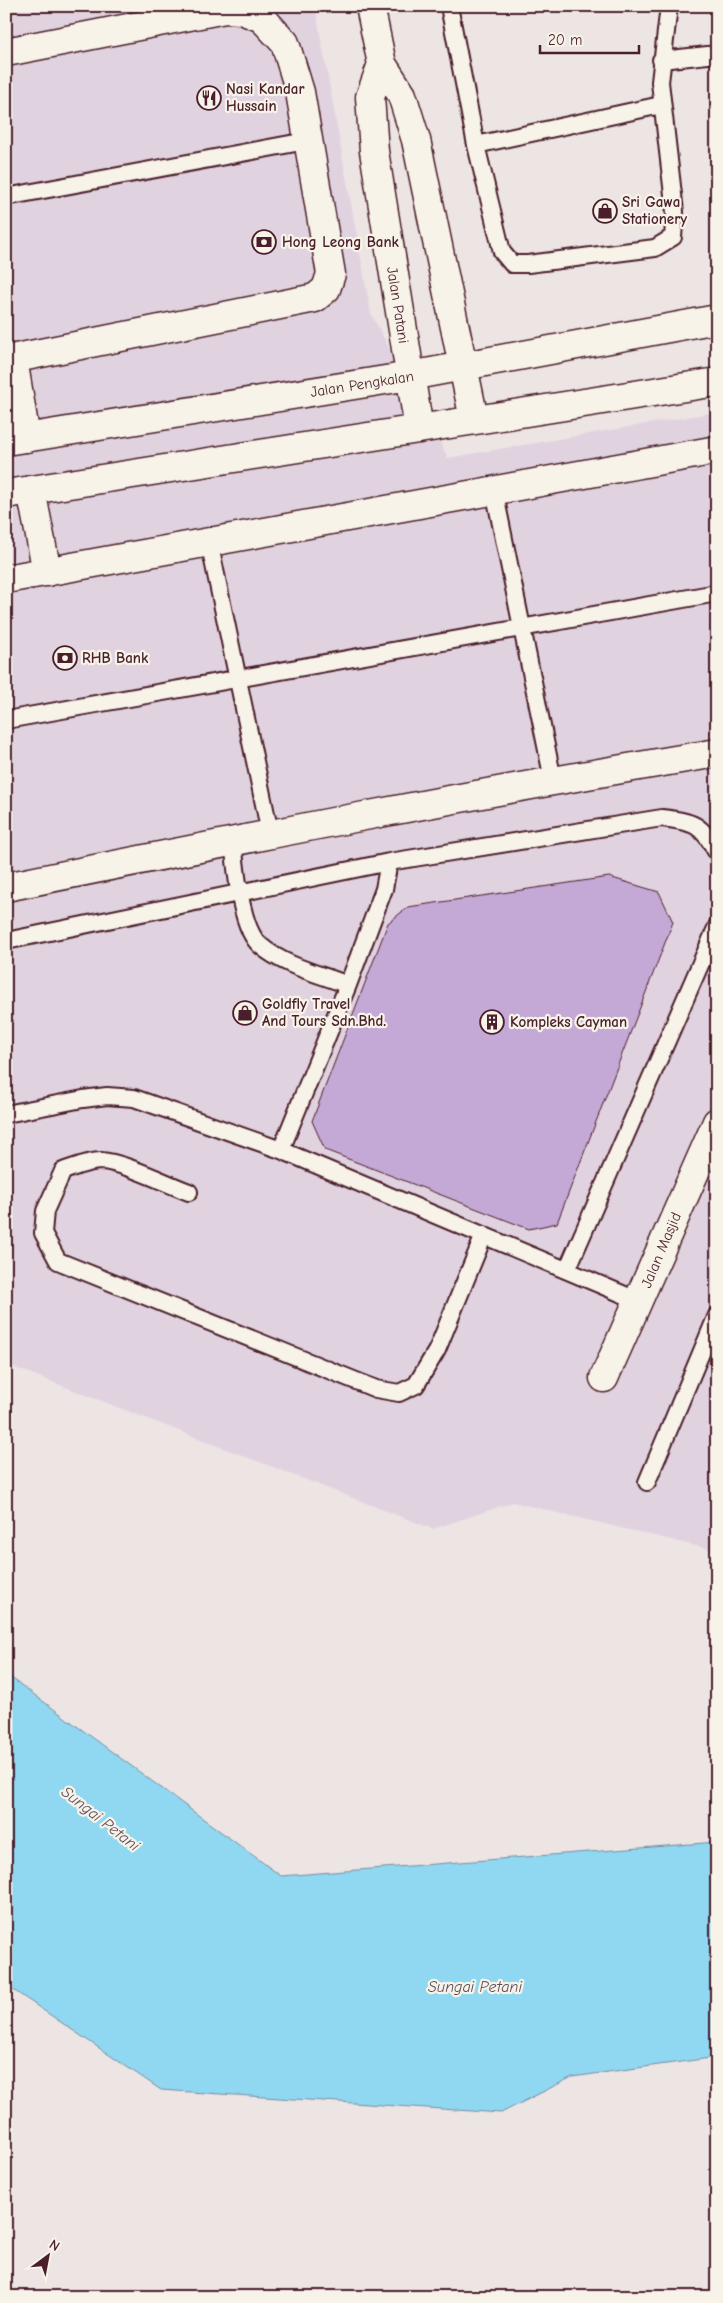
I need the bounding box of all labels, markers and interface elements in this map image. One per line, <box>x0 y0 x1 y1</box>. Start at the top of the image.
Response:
scale bar <box>540 22 639 54</box>
text: 20 m <box>548 31 582 49</box>
place label: Nasi Kandar Hussain <box>226 80 304 115</box>
restaurant icon: Nasi Kandar Hussain <box>196 85 222 111</box>
place label: Sri Gawa Stationery <box>622 193 687 228</box>
shop icon: Sri Gawa Stationery <box>592 198 618 224</box>
bank icon: Hong Leong Bank <box>251 229 277 255</box>
place label: Hong Leong Bank <box>282 233 400 251</box>
street label: Jalan Patani <box>383 265 413 345</box>
street label: Jalan Pengkalan <box>309 367 415 401</box>
bank icon: RHB Bank <box>52 645 78 671</box>
place label: RHB Bank <box>82 649 149 667</box>
place label: Goldfly Travel And Tours Sdn.Bhd. <box>262 995 386 1030</box>
shop icon: Goldfly Travel And Tours Sdn.Bhd. <box>232 1000 258 1026</box>
building icon: Kompleks Cayman <box>479 1009 505 1035</box>
place label: Kompleks Cayman <box>510 1013 627 1031</box>
street label: Jalan Masjid <box>637 1209 685 1291</box>
water label: Sungai Petani <box>58 1783 143 1855</box>
water label: Sungai Petani <box>428 1978 522 1996</box>
north arrow <box>22 2230 72 2280</box>
text: N <box>46 2236 63 2255</box>

